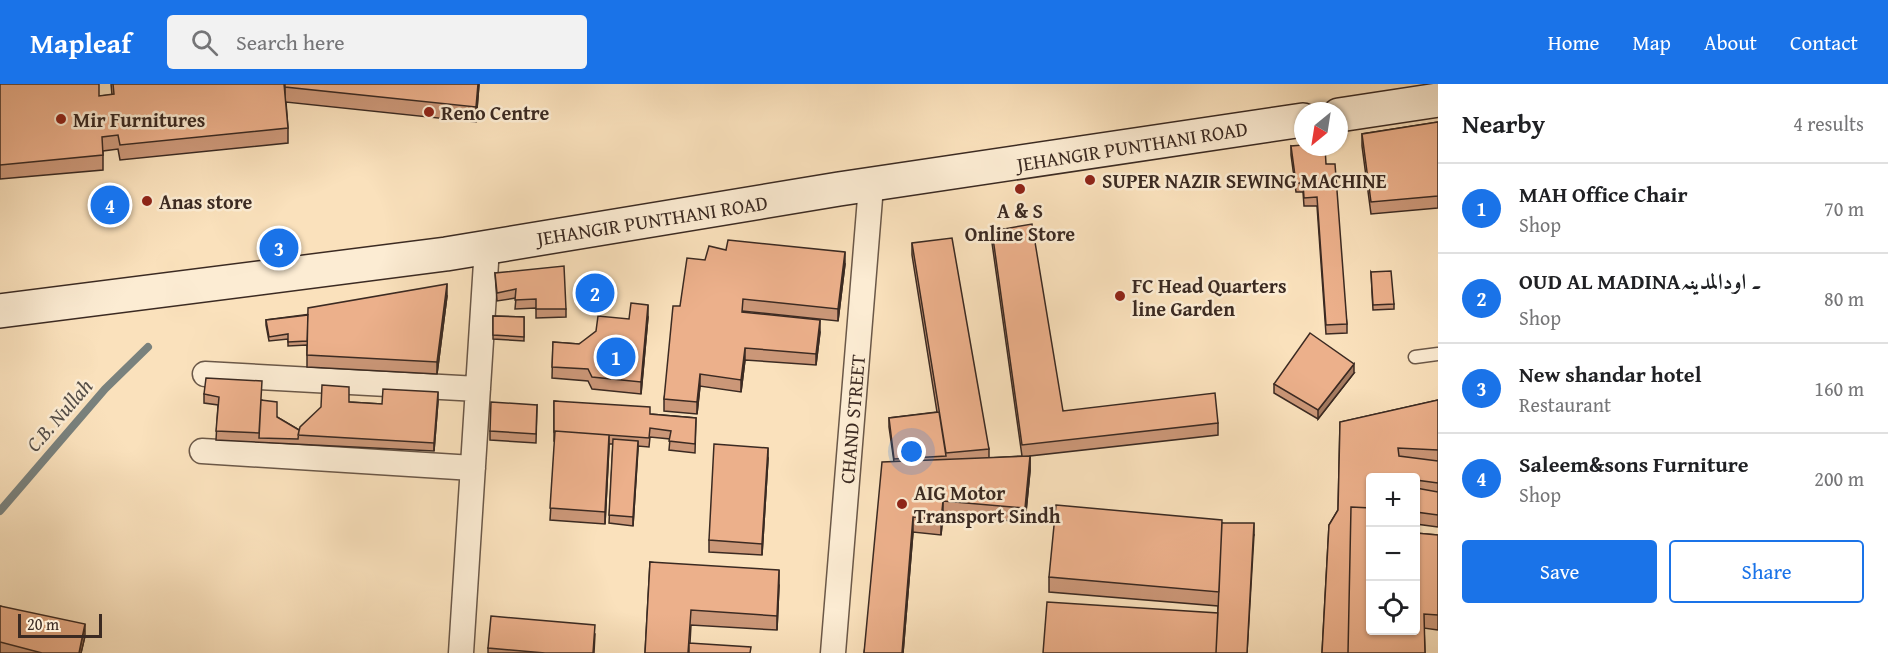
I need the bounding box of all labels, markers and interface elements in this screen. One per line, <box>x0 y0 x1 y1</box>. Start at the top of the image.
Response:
search box <box>167 15 587 69</box>
text: Mapleaf <box>30 22 131 63</box>
icon: search <box>188 26 221 59</box>
text: Search here <box>236 26 345 58</box>
text: Home <box>1548 27 1599 58</box>
text: Map <box>1632 27 1671 58</box>
text: About <box>1704 27 1757 58</box>
text: Contact <box>1790 27 1858 58</box>
place label: Reno Centre <box>441 98 549 127</box>
north arrow <box>1294 102 1348 156</box>
text: Nearby <box>1462 104 1545 143</box>
place label: Mir Furnitures <box>73 105 205 134</box>
marker: Reno Centre <box>422 105 436 119</box>
text: 4 results <box>1793 109 1864 138</box>
marker: Mir Furnitures <box>54 112 68 126</box>
street label: JEHANGIR PUNTHANI ROAD <box>1012 113 1250 179</box>
place label: SUPER NAZIR SEWING MACHINE <box>1102 166 1387 195</box>
marker: SUPER NAZIR SEWING MACHINE <box>1083 173 1097 187</box>
text: MAH Office Chair <box>1519 178 1688 210</box>
pin: 4 <box>90 182 130 228</box>
marker: A & S Online Store <box>1013 182 1027 196</box>
place label: Anas store <box>159 187 253 216</box>
street label: JEHANGIR PUNTHANI ROAD <box>532 187 770 253</box>
marker: Anas store <box>140 194 154 208</box>
text: 1 <box>1476 194 1487 223</box>
text: 70 m <box>1824 194 1864 223</box>
place label: A & S Online Store <box>965 196 1075 248</box>
text: Shop <box>1519 210 1561 239</box>
pin: 3 <box>260 226 298 270</box>
text: OUD AL MADINA۔ اودالمدینہ <box>1519 265 1762 297</box>
pin: 2 <box>576 270 614 316</box>
place label: FC Head Quarters line Garden <box>1132 271 1287 323</box>
text: 2 <box>1476 284 1487 313</box>
text: 80 m <box>1824 284 1864 313</box>
marker: FC Head Quarters line Garden <box>1113 289 1127 303</box>
text: Shop <box>1519 303 1561 332</box>
pin: 1 <box>596 334 636 380</box>
street label: CHAND STREET <box>832 353 872 485</box>
text: New shandar hotel <box>1519 358 1701 390</box>
water label: C.B. Nullah <box>18 371 100 458</box>
text: 3 <box>1476 374 1487 403</box>
text: 160 m <box>1814 374 1864 403</box>
text: Restaurant <box>1519 390 1611 419</box>
your location <box>897 437 926 466</box>
text: Saleem&sons Furniture <box>1519 448 1748 480</box>
text: 4 <box>1476 464 1487 493</box>
text: 200 m <box>1814 464 1864 493</box>
map controls <box>1366 473 1420 635</box>
button: + <box>1366 473 1420 527</box>
place label: AIG Motor Transport Sindh <box>914 478 1061 530</box>
text: Shop <box>1519 480 1561 509</box>
marker: AIG Motor Transport Sindh <box>895 497 909 511</box>
button: − <box>1366 527 1420 581</box>
button: Save <box>1462 540 1657 603</box>
button: Share <box>1669 540 1864 603</box>
button: locate <box>1366 581 1420 635</box>
scale bar <box>18 611 102 638</box>
text: 20 m <box>27 612 59 636</box>

